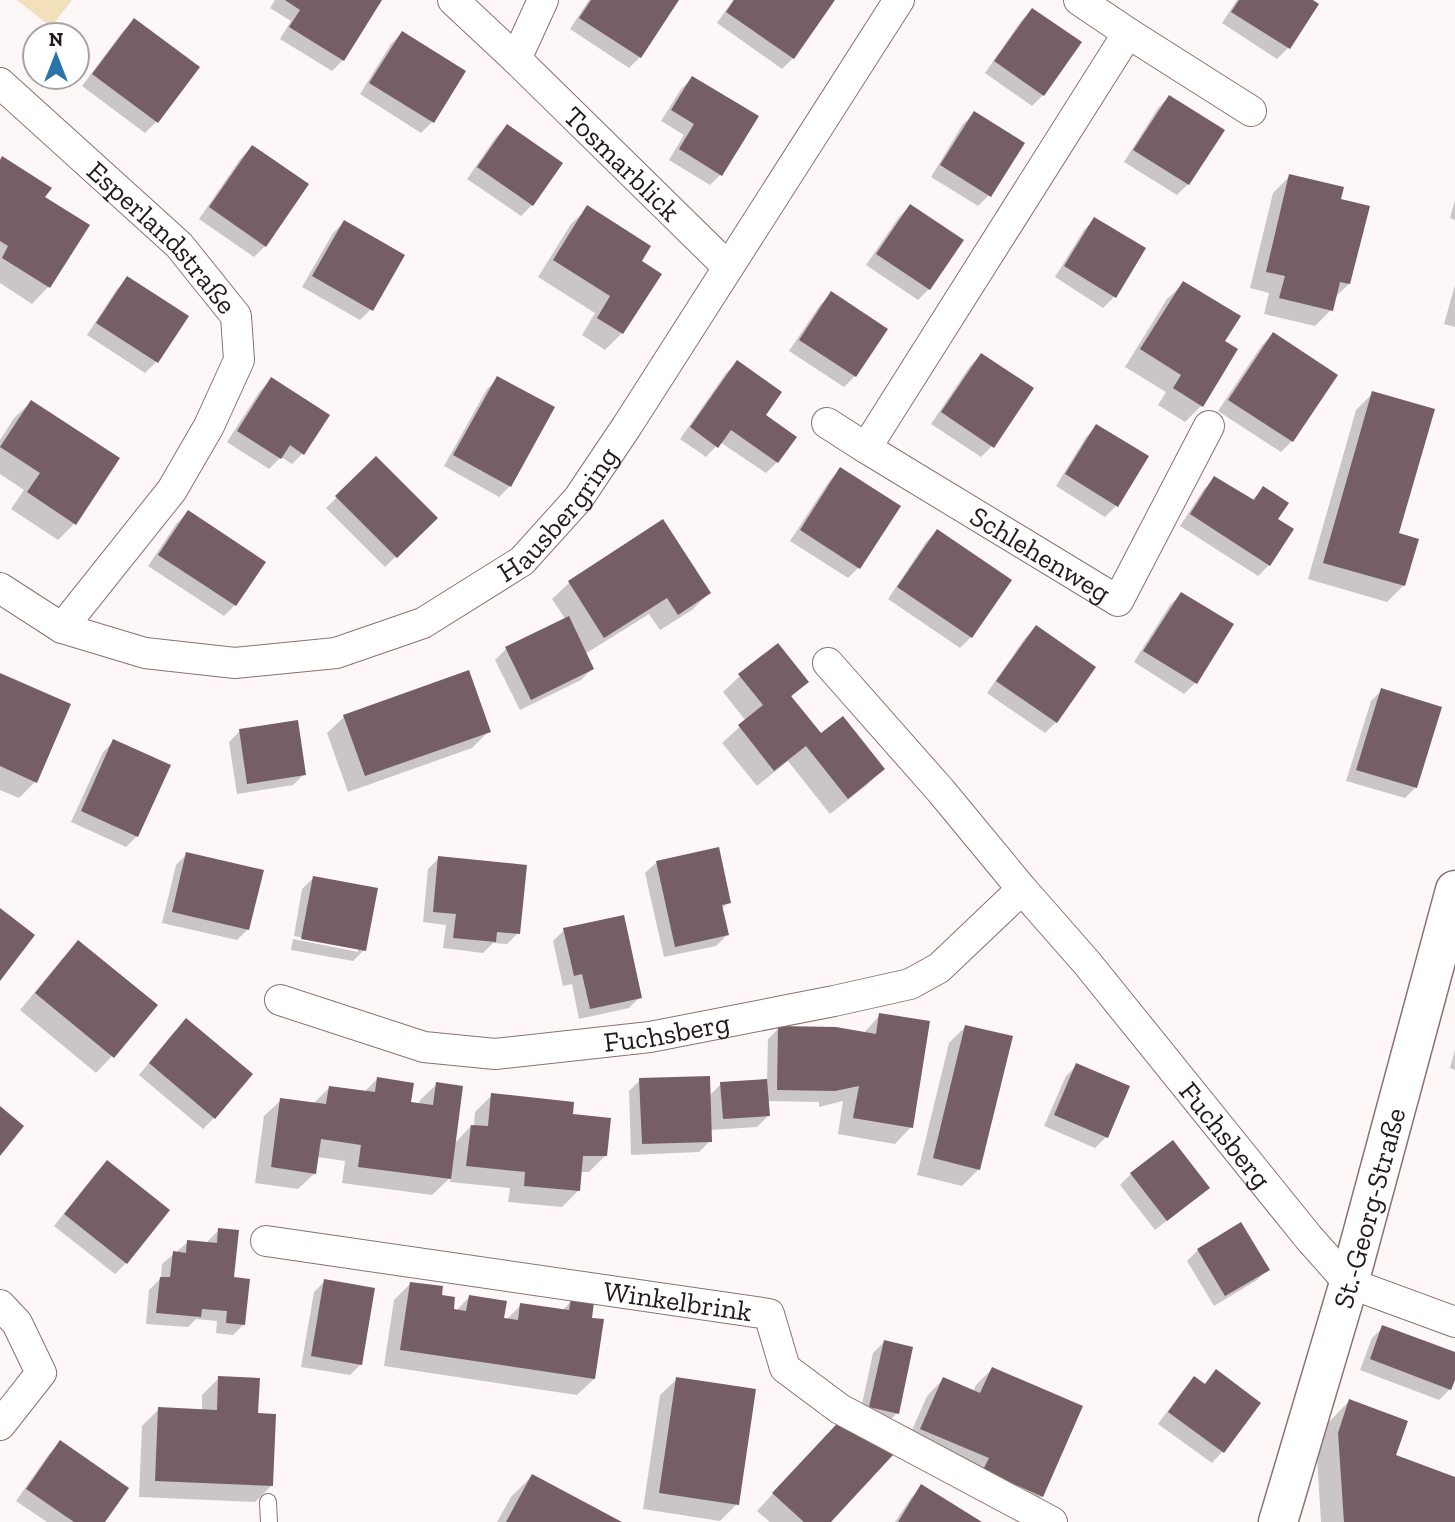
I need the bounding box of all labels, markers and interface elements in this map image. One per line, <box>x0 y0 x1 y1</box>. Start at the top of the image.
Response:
north arrow <box>21 21 91 91</box>
text: N <box>49 28 63 51</box>
street label: Tosmarblick <box>557 100 687 228</box>
street label: Esperlandstraße <box>80 154 243 320</box>
street label: Hausbergring <box>492 441 625 589</box>
street label: Schlehenweg <box>964 499 1116 610</box>
street label: Fuchsberg <box>602 1006 733 1059</box>
street label: Fuchsberg <box>1172 1075 1278 1195</box>
street label: St.-Georg-Straße <box>1326 1104 1413 1312</box>
street label: Winkelbrink <box>601 1274 754 1328</box>

